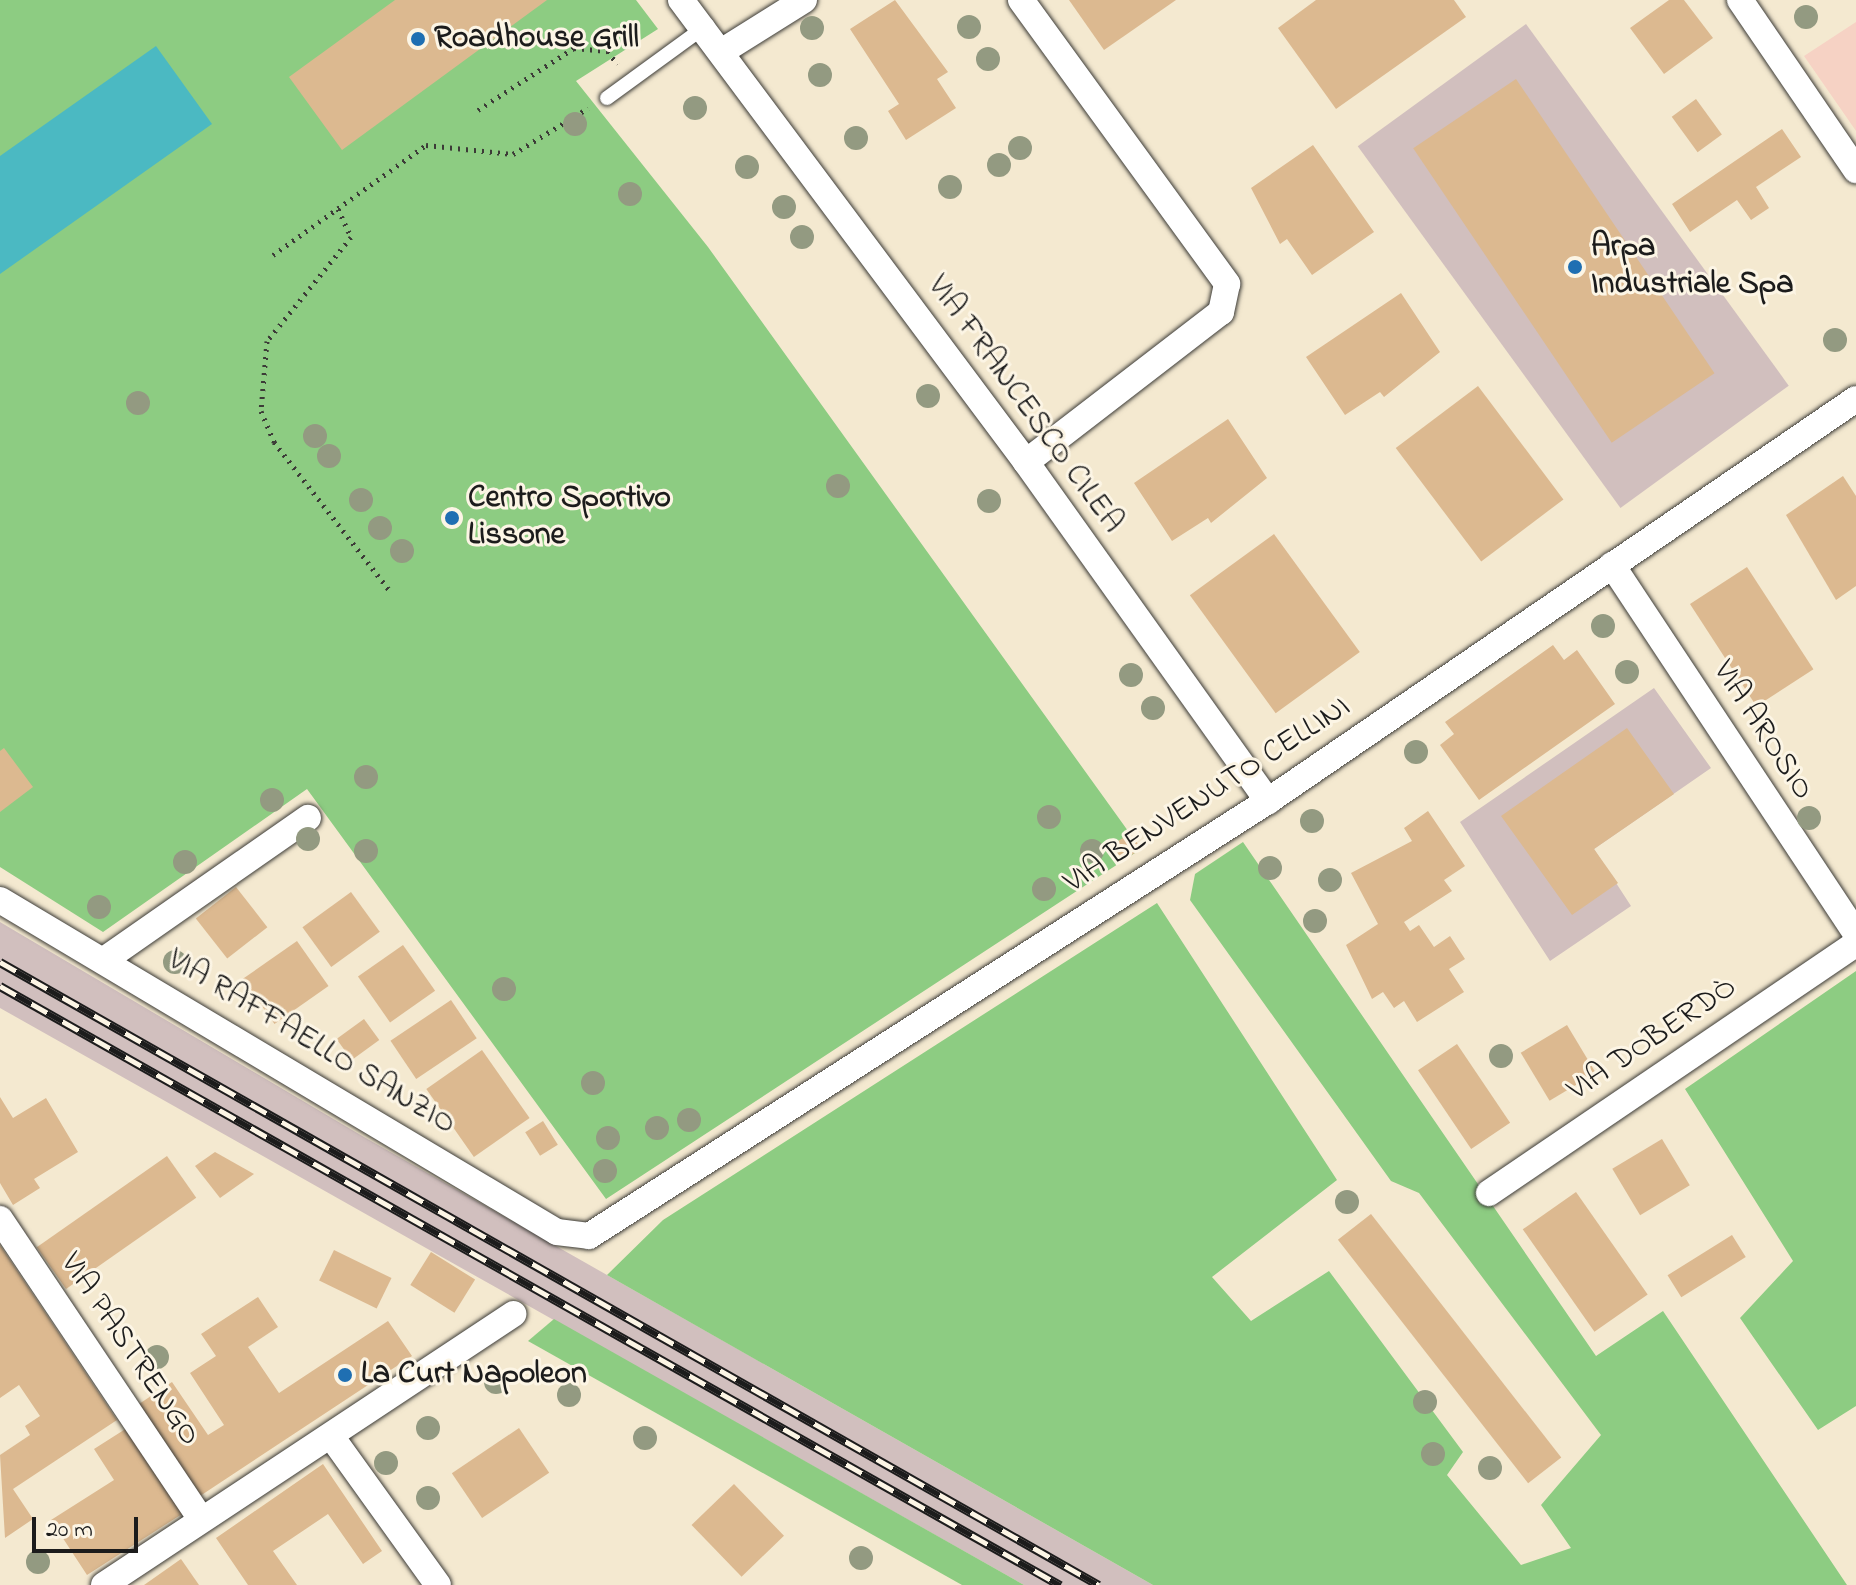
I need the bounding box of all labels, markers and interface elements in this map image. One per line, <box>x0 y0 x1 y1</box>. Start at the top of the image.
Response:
place label: Roadhouse Grill <box>434 20 639 58</box>
marker: Roadhouse Grill <box>409 30 427 48</box>
place label: Arpa Industriale Spa <box>1591 230 1793 305</box>
marker: Arpa Industriale Spa <box>1566 258 1584 276</box>
street label: VIA FRANCESCO CILEA <box>918 269 1130 541</box>
place label: Centro Sportivo Lissone <box>468 481 671 556</box>
marker: Centro Sportivo Lissone <box>443 509 461 527</box>
street label: VIA AROSIO <box>1703 654 1821 808</box>
street label: VIA BENVENUTO CELLINI <box>1058 689 1358 903</box>
street label: VIA RAFFAELLO SANZIO <box>160 942 462 1144</box>
street label: VIA DOBERDÒ <box>1561 969 1745 1111</box>
street label: VIA PASTRENGO <box>50 1246 208 1454</box>
place label: La Curt Napoleon <box>361 1356 587 1394</box>
marker: La Curt Napoleon <box>336 1366 354 1384</box>
scale bar <box>36 1501 142 1551</box>
text: 20 m <box>46 1513 93 1548</box>

